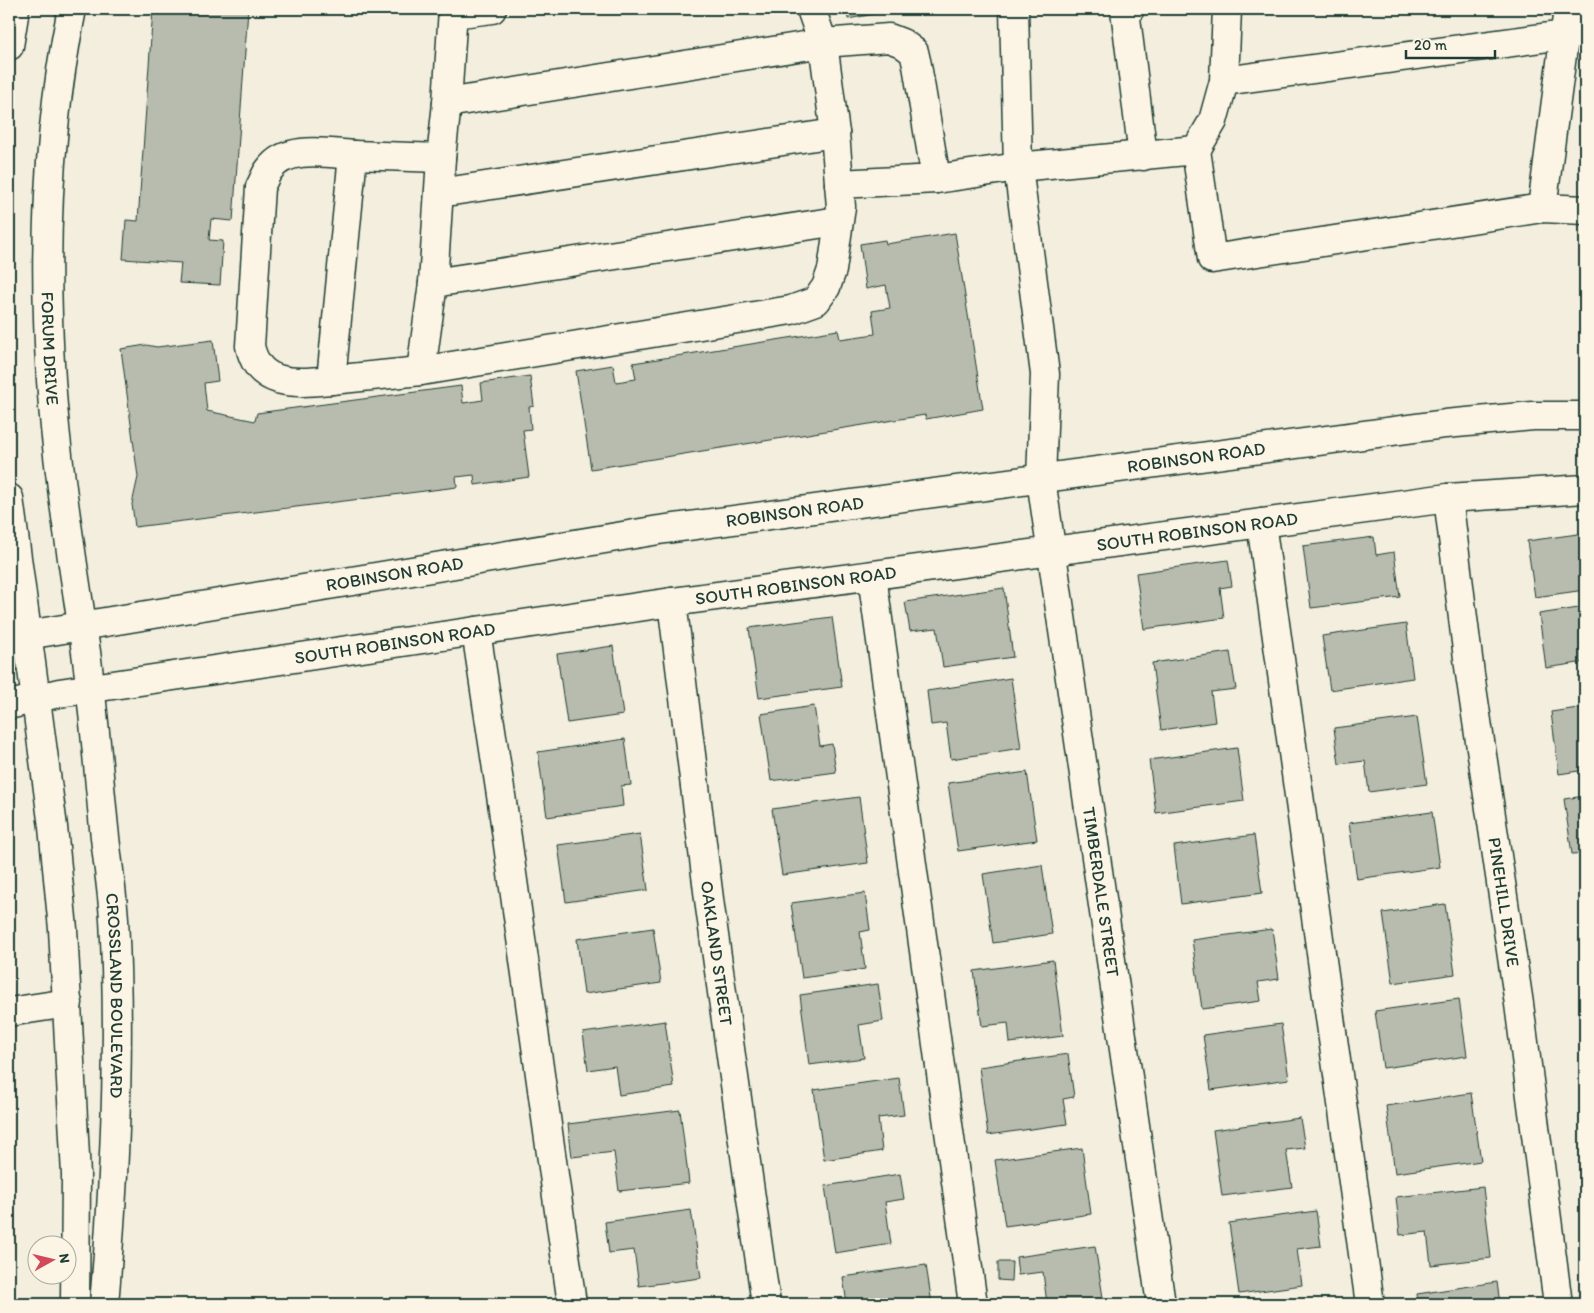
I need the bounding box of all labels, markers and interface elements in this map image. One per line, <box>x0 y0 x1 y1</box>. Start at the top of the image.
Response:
scale bar <box>1406 28 1495 60</box>
text: 20 m <box>1414 36 1448 54</box>
street label: FORUM DRIVE <box>36 291 64 406</box>
street label: ROBINSON ROAD <box>1126 437 1267 478</box>
street label: ROBINSON ROAD <box>724 491 865 532</box>
street label: SOUTH ROBINSON ROAD <box>1095 507 1299 556</box>
street label: ROBINSON ROAD <box>324 552 465 596</box>
street label: SOUTH ROBINSON ROAD <box>694 561 898 610</box>
street label: SOUTH ROBINSON ROAD <box>293 617 497 669</box>
street label: TIMBERDALE STREET <box>1078 805 1124 978</box>
street label: PINEHILL DRIVE <box>1483 836 1524 968</box>
street label: OAKLAND STREET <box>696 879 738 1027</box>
street label: CROSSLAND BOULEVARD <box>101 892 128 1099</box>
north arrow <box>28 1236 78 1286</box>
text: N <box>55 1252 73 1264</box>

